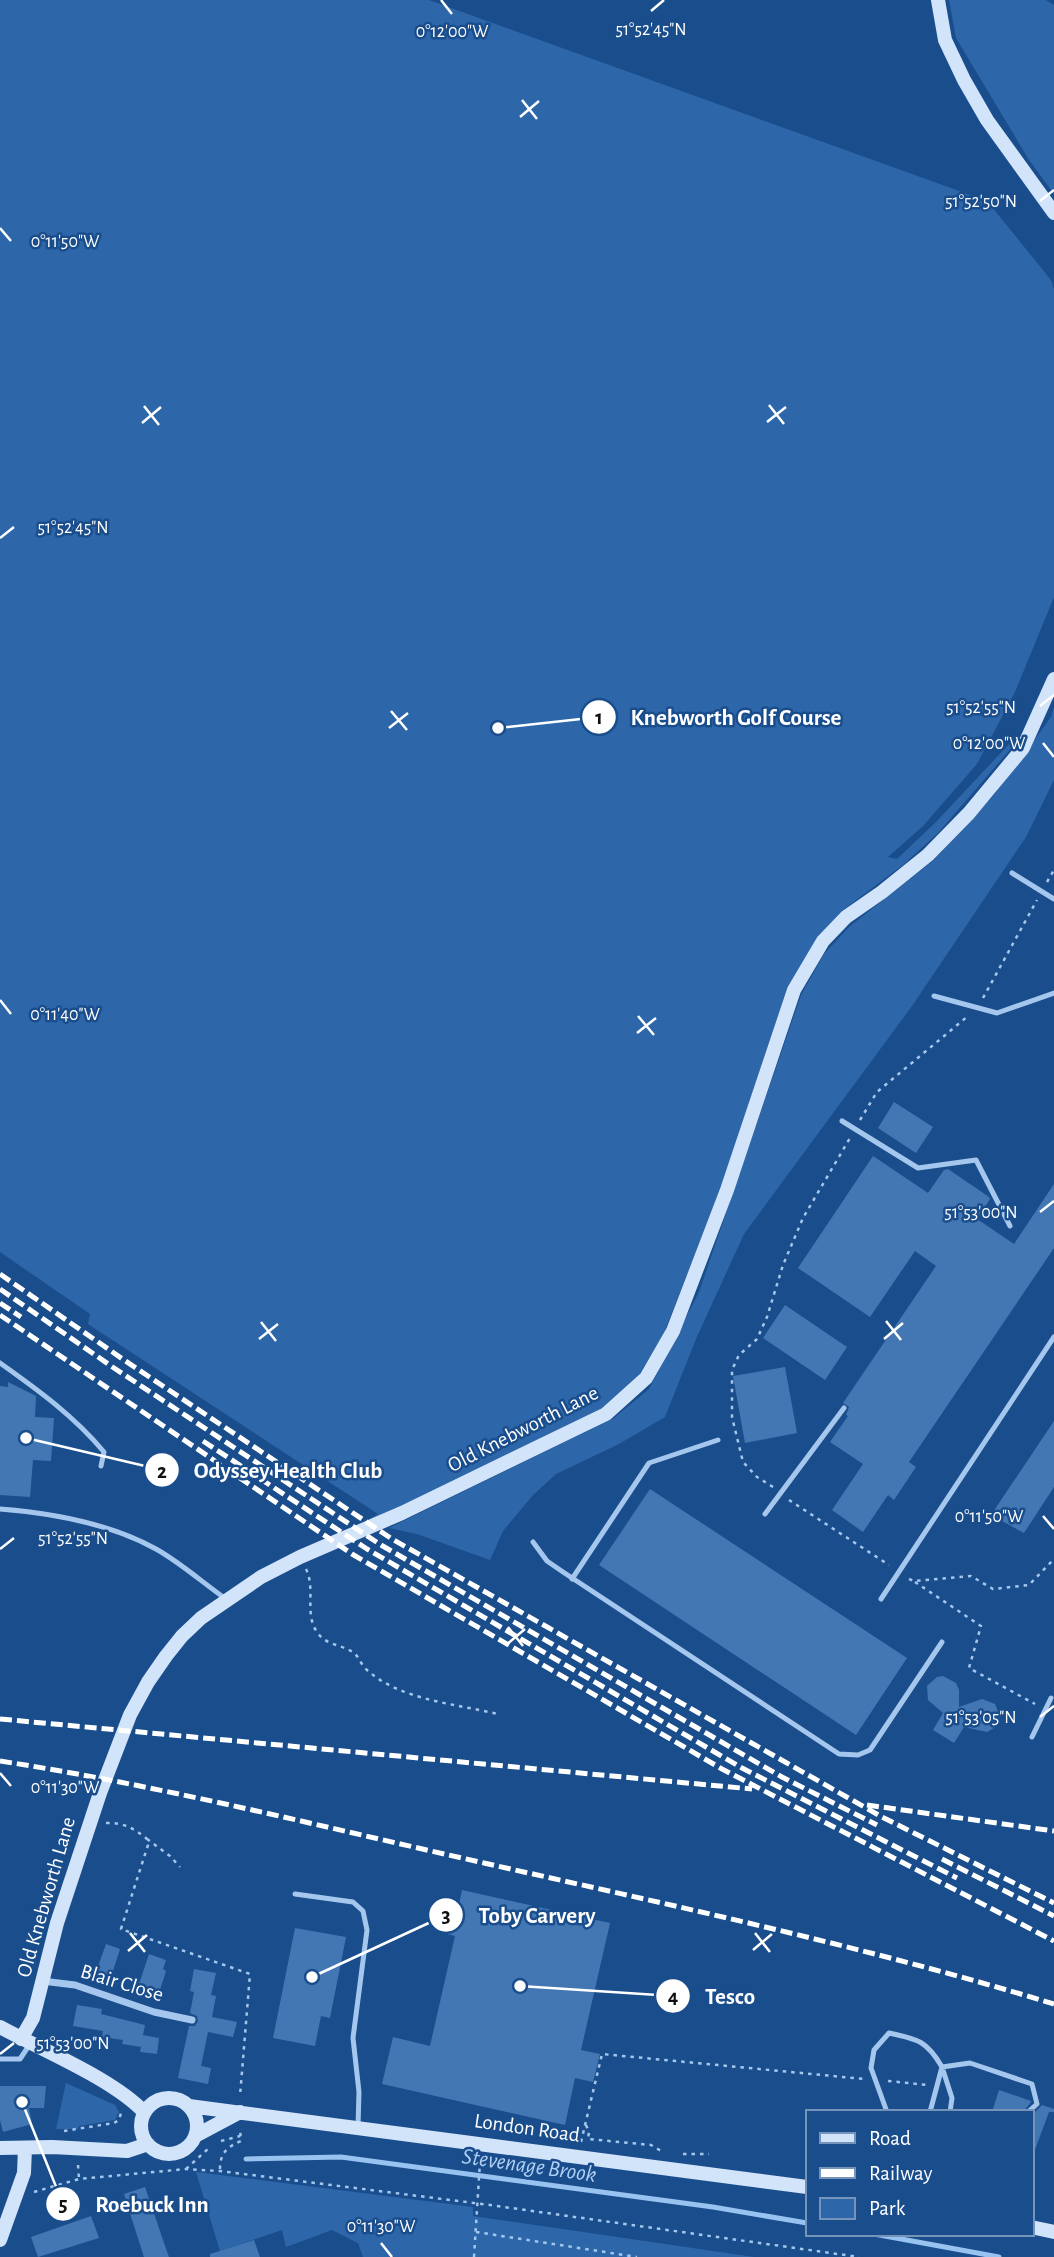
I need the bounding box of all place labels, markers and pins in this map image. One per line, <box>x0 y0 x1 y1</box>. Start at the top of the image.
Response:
callout: Knebworth Golf Course <box>582 695 856 739</box>
callout: Odyssey Health Club <box>145 1448 396 1492</box>
callout: Toby Carvery <box>429 1893 609 1937</box>
callout: Tesco <box>656 1974 769 2018</box>
callout: Roebuck Inn <box>46 2182 222 2226</box>

